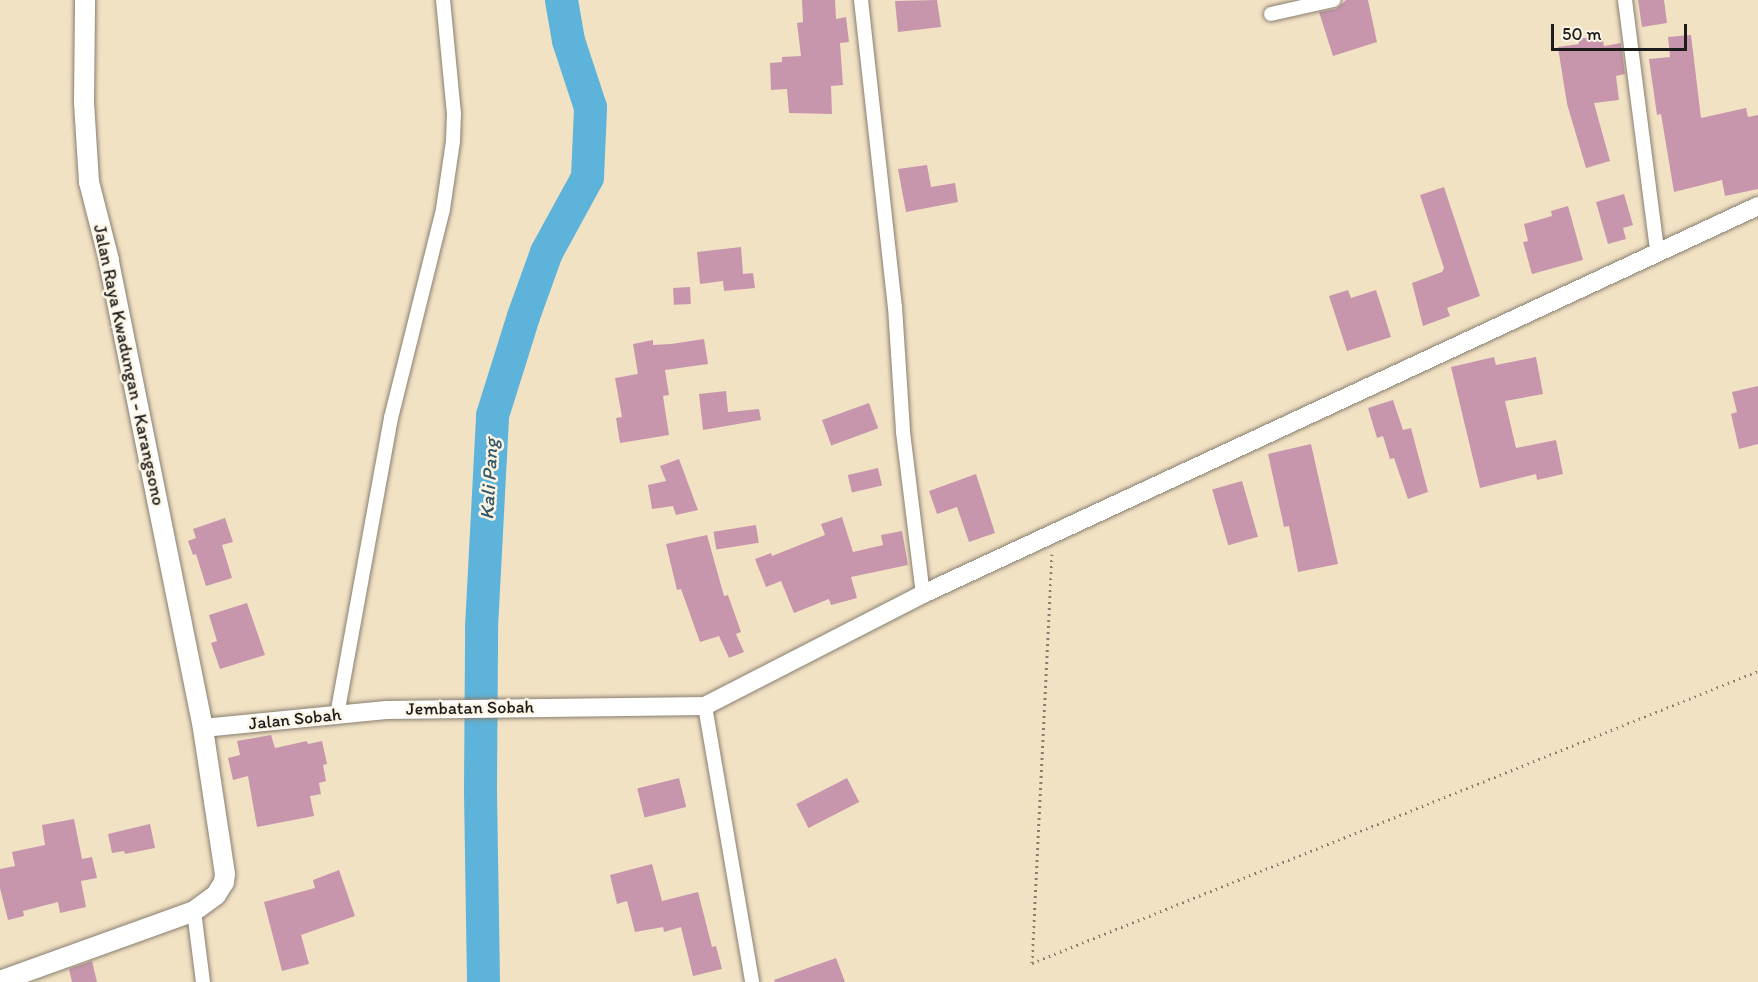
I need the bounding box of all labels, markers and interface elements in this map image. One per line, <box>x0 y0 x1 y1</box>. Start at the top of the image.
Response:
scale bar <box>1554 12 1690 50</box>
text: 50 m <box>1562 23 1602 45</box>
street label: Jalan Raya Kwadungan - Karangsono <box>89 224 169 506</box>
water label: Kali Pang <box>475 438 503 520</box>
street label: Jembatan Sobah <box>406 696 534 720</box>
street label: Jalan Sobah <box>248 703 342 735</box>

